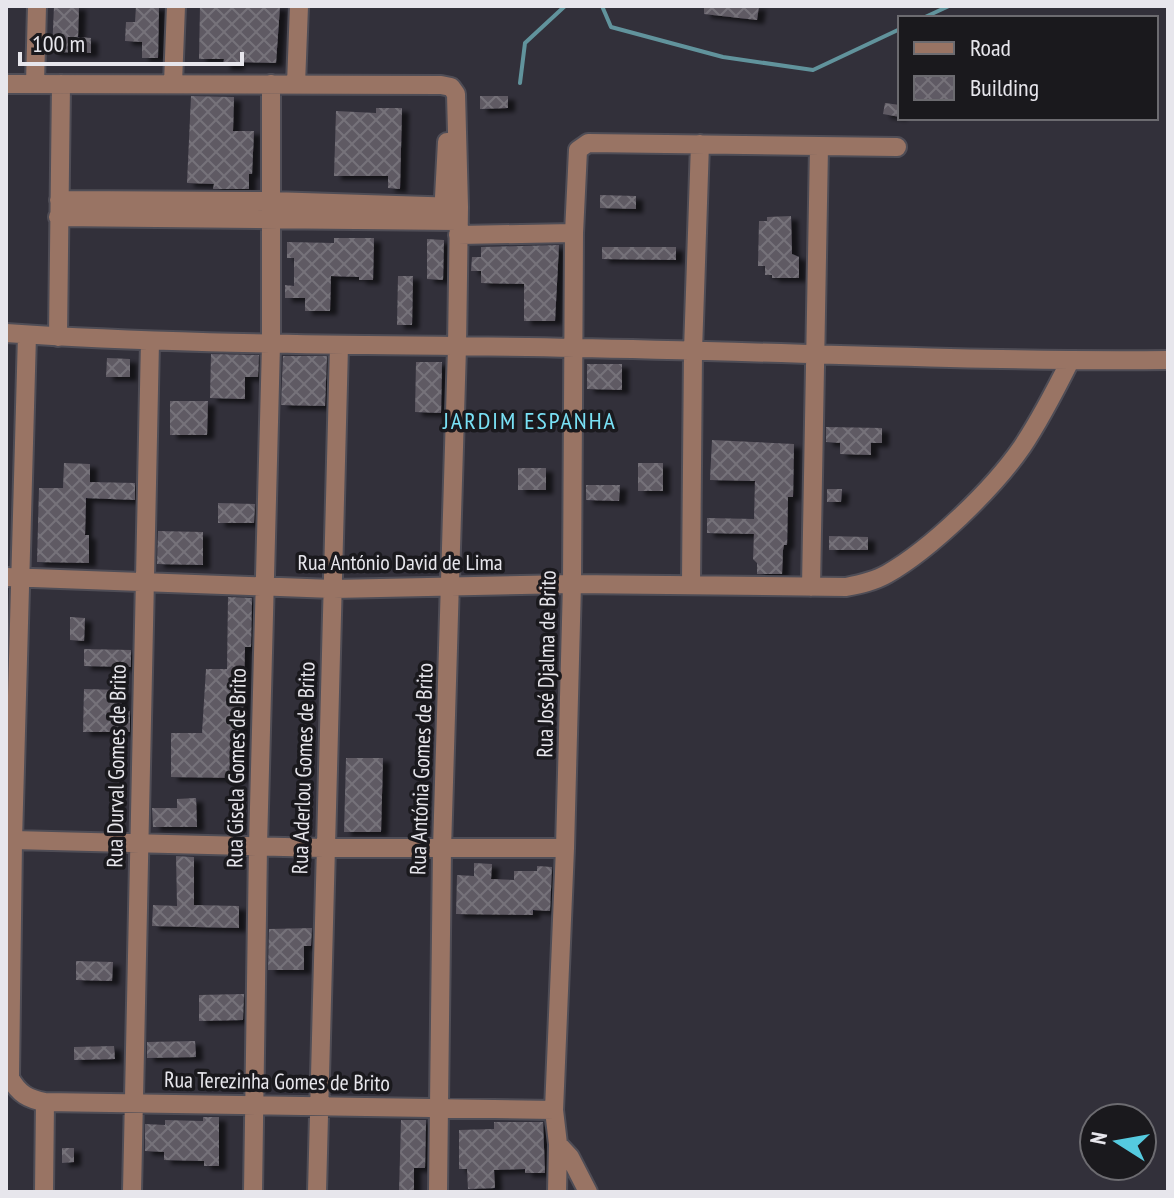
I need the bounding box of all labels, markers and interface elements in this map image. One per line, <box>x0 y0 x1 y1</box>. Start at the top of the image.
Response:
scale bar <box>20 16 242 66</box>
legend <box>898 16 1158 120</box>
text: 100 m <box>32 28 85 59</box>
text: Road <box>970 32 1011 63</box>
text: Building <box>970 72 1039 103</box>
district label: JARDIM ESPANHA <box>442 405 617 436</box>
street label: Rua António David de Lima <box>297 548 503 576</box>
street label: Rua José Djalma de Brito <box>530 570 562 758</box>
street label: Rua Aderlou Gomes de Brito <box>285 661 321 875</box>
street label: Rua Antónia Gomes de Brito <box>403 663 439 875</box>
street label: Rua Durval Gomes de Brito <box>100 664 132 868</box>
street label: Rua Gisela Gomes de Brito <box>220 668 252 868</box>
street label: Rua Terezinha Gomes de Brito <box>164 1065 390 1097</box>
north arrow <box>1078 1102 1158 1182</box>
text: N <box>1083 1130 1113 1147</box>

